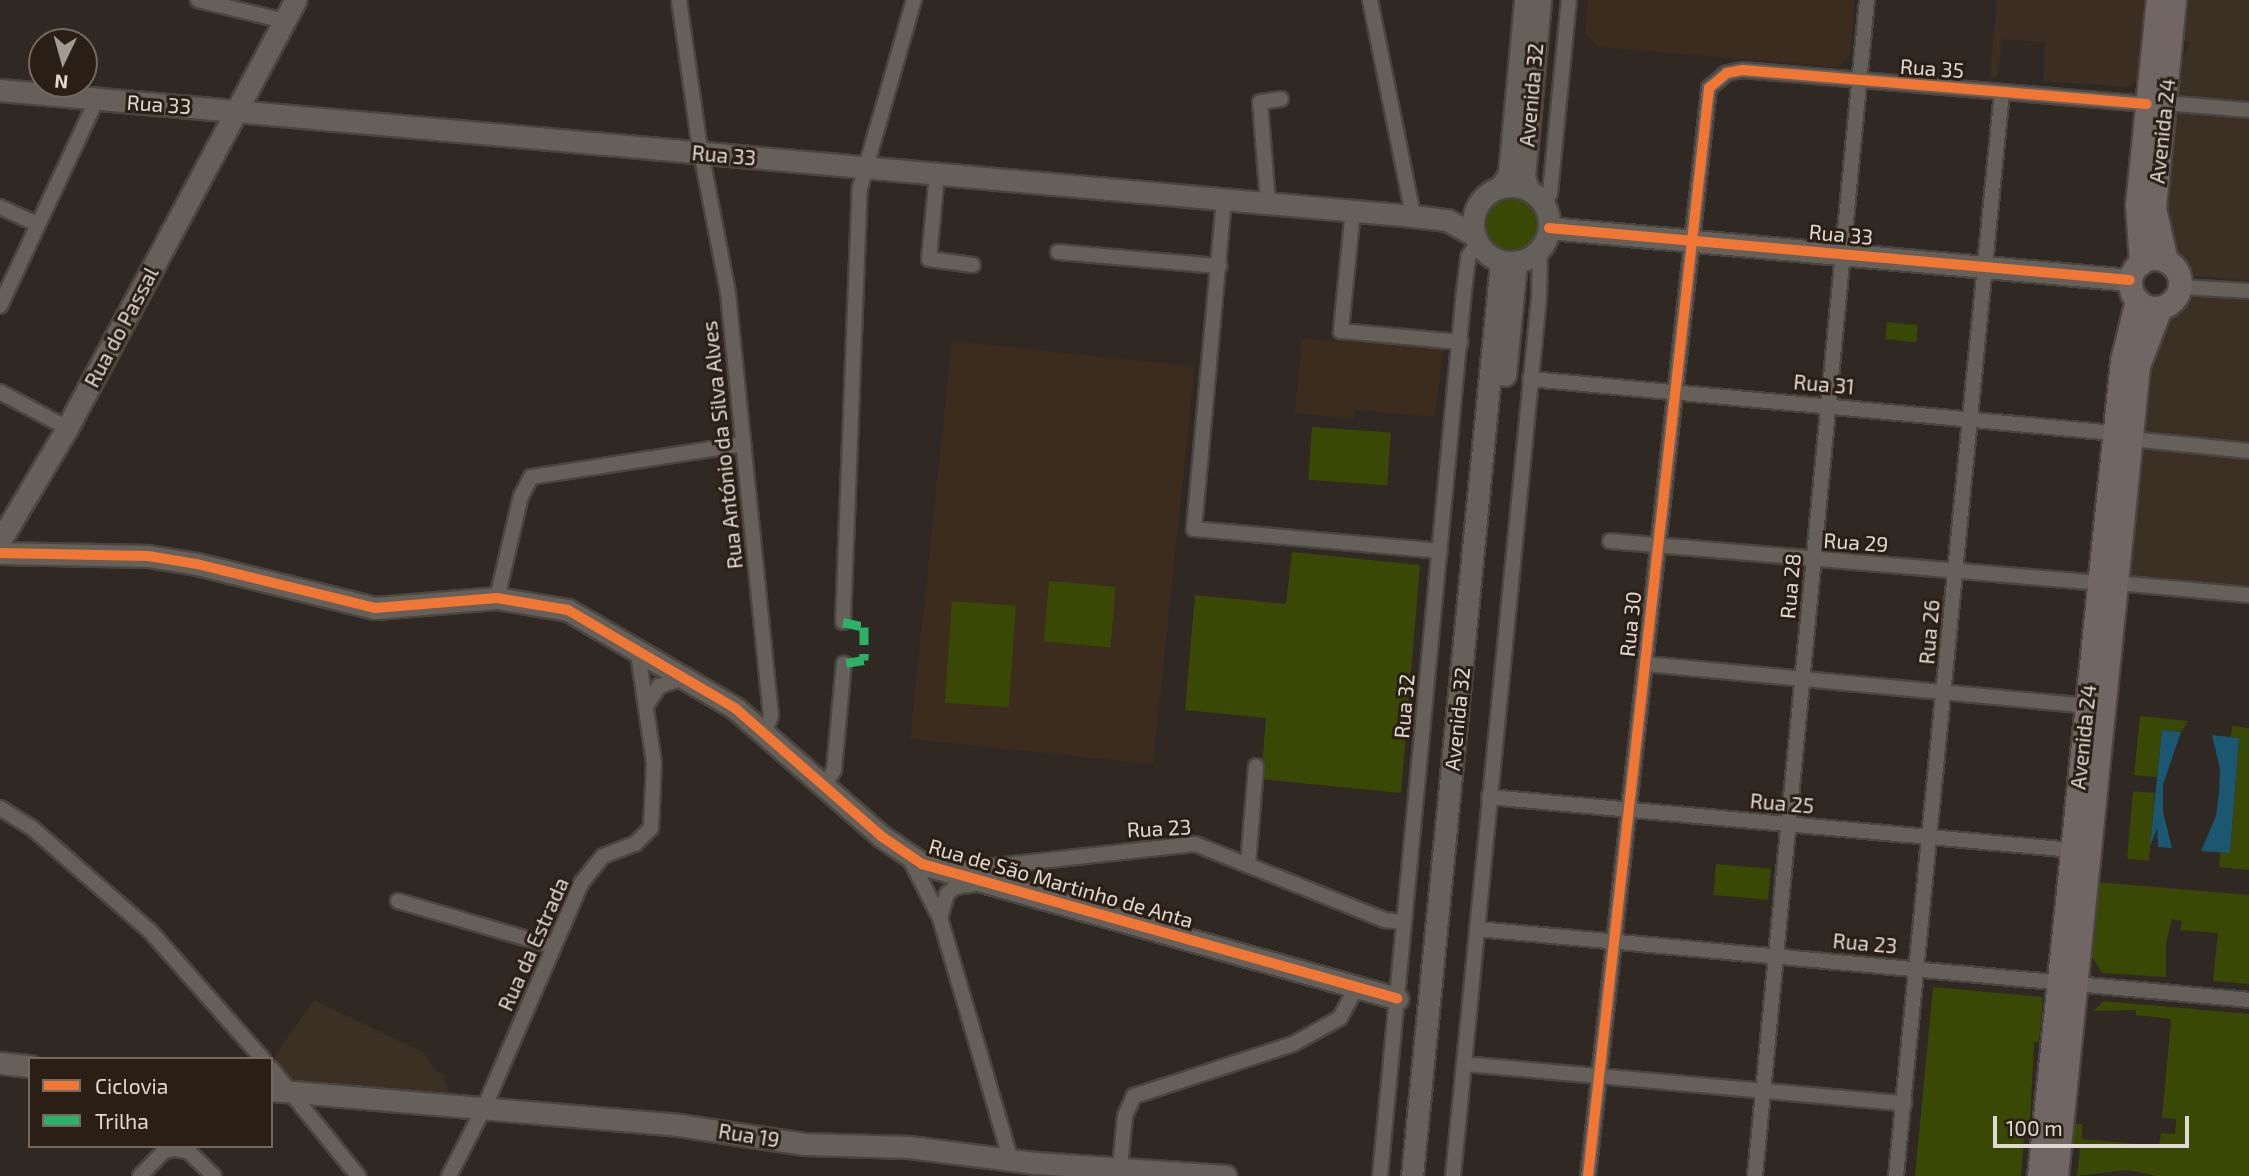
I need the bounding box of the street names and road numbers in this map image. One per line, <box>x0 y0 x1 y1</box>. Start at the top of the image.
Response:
street label: Avenida 32 <box>1514 42 1548 148</box>
street label: Rua 35 <box>1899 53 1965 83</box>
street label: Avenida 24 <box>2144 77 2180 185</box>
street label: Rua 33 <box>126 89 192 119</box>
street label: Rua 33 <box>691 140 757 170</box>
street label: Rua 33 <box>1808 219 1874 249</box>
street label: Rua do Passal <box>79 262 163 392</box>
street label: Rua António da Silva Alves <box>696 319 748 571</box>
street label: Rua 31 <box>1792 369 1856 399</box>
street label: Rua 29 <box>1823 527 1889 557</box>
street label: Rua 28 <box>1775 552 1805 620</box>
street label: Rua 30 <box>1614 590 1646 658</box>
street label: Rua 26 <box>1914 599 1944 665</box>
street label: Avenida 32 <box>1439 666 1475 772</box>
street label: Rua 32 <box>1389 673 1419 739</box>
street label: Avenida 24 <box>2065 683 2101 791</box>
street label: Rua 25 <box>1749 788 1815 818</box>
street label: Rua 23 <box>1126 814 1192 842</box>
street label: Rua de São Martinho de Anta <box>926 833 1196 933</box>
street label: Rua da Estrada <box>492 873 574 1015</box>
street label: Rua 23 <box>1832 928 1898 958</box>
street label: Rua 19 <box>717 1118 781 1152</box>

